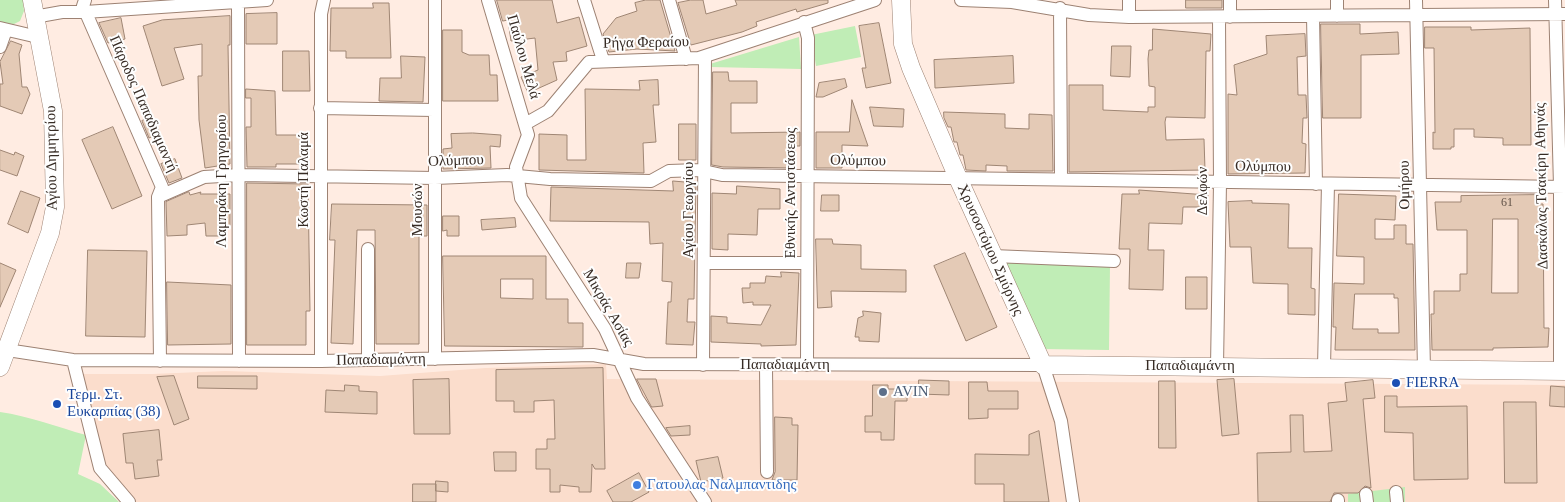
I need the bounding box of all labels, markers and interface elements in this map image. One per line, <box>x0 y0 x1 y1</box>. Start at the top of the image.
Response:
street label: Παύλου Μελά <box>502 13 544 101</box>
street label: Πάροδος Παπαδιαμαντή <box>105 33 181 175</box>
street label: Ρήγα Φεραίου <box>603 33 689 53</box>
street label: Δασκάλας Τσακίρη Αθηνάς <box>1532 102 1552 270</box>
street label: Αγίου Δημητρίου <box>42 105 62 211</box>
street label: Λαμπράκη Γρηγορίου <box>213 114 231 248</box>
street label: Εθνικής Αντιστάσεως <box>782 128 800 258</box>
street label: Κωστή Παλαμά <box>295 132 313 228</box>
street label: Ολύμπου <box>428 151 484 171</box>
street label: Ολύμπου <box>830 152 886 170</box>
street label: Ολύμπου <box>1235 158 1291 176</box>
street label: Ομήρου <box>1396 160 1414 210</box>
street label: Αγίου Γεωργίου <box>680 161 698 259</box>
street label: Δελφών <box>1194 167 1212 215</box>
street label: Χρυσοστόμου Σμύρνης <box>953 182 1027 318</box>
street label: Μουσών <box>409 183 427 237</box>
house number: 61 <box>1501 196 1513 210</box>
street label: Μικράς Ασίας <box>579 266 637 350</box>
street label: Παπαδιαμάντη <box>336 350 426 370</box>
street label: Παπαδιαμάντη <box>740 356 830 374</box>
street label: Παπαδιαμάντη <box>1145 357 1235 375</box>
place label: FIERRA <box>1406 374 1459 392</box>
marker: FIERRA <box>1390 377 1402 389</box>
place label: AVIN <box>893 383 929 401</box>
place label: Τερμ. Στ. Ευκαρπίας (38) <box>67 386 161 421</box>
marker: AVIN <box>877 386 889 398</box>
marker: Τερμ. Στ. Ευκαρπίας (38) <box>51 398 63 410</box>
place label: Γατουλας Ναλμπαντιδης <box>647 476 796 494</box>
marker: Γατουλας Ναλμπαντιδης <box>631 479 643 491</box>

